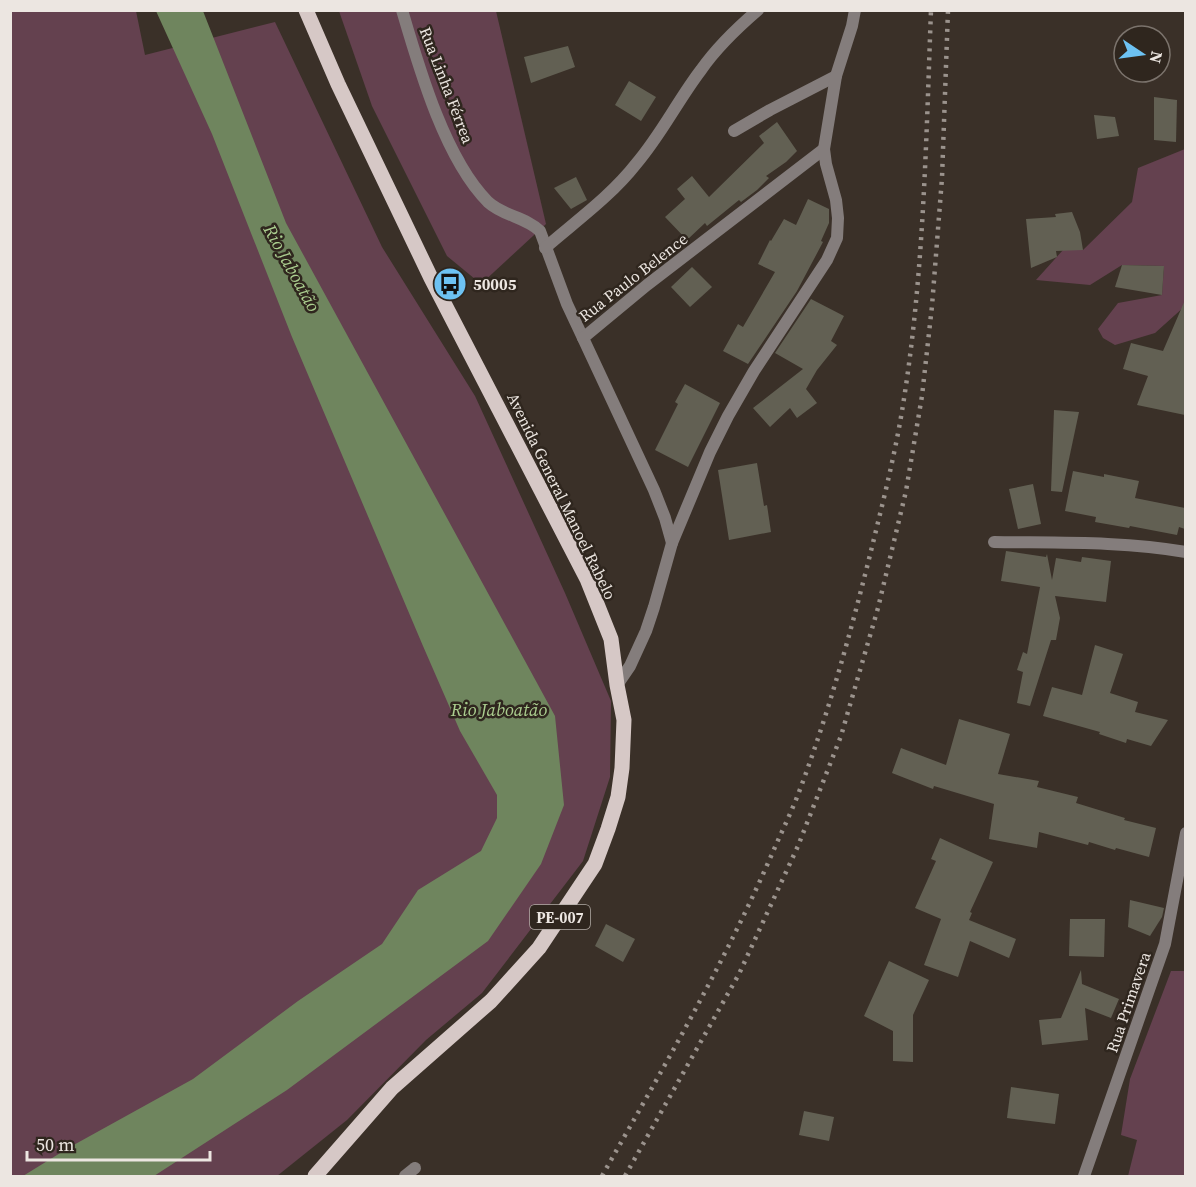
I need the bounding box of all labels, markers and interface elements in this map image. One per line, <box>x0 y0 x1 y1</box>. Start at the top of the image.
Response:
street label: Rua Linha Férrea <box>415 24 480 147</box>
north arrow <box>1112 24 1172 84</box>
text: N <box>1145 49 1169 66</box>
water label: Rio Jaboatão <box>257 219 326 316</box>
street label: Rua Paulo Belence <box>574 228 692 326</box>
bus stop icon: 50005 <box>432 266 468 302</box>
place label: 50005 <box>473 273 517 295</box>
street label: Avenida General Manoel Rabelo <box>502 389 622 603</box>
water label: Rio Jaboatão <box>450 697 547 722</box>
road number: PE-007 <box>530 905 590 929</box>
street label: Rua Primavera <box>1100 948 1156 1055</box>
scale bar <box>27 1124 210 1162</box>
text: 50 m <box>36 1132 74 1157</box>

